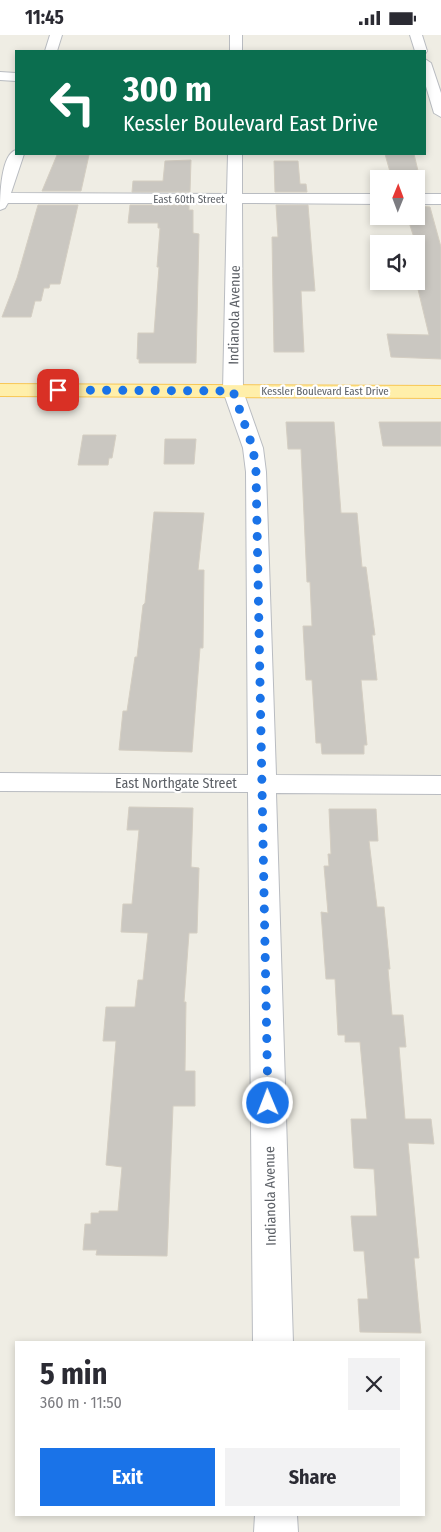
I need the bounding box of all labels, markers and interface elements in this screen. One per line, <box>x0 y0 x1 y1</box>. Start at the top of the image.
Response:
text: 11:45 <box>25 6 64 29</box>
text: 300 m <box>123 68 212 110</box>
icon: left <box>40 70 105 135</box>
text: Kessler Boulevard East Drive <box>123 110 378 137</box>
north arrow <box>370 170 425 225</box>
map controls <box>370 170 425 290</box>
street label: East 60th Street <box>153 193 225 206</box>
button: sound <box>370 235 425 290</box>
street label: Indianola Avenue <box>225 265 244 365</box>
pin <box>37 369 79 411</box>
icon: arrive <box>44 376 72 404</box>
street label: Kessler Boulevard East Drive <box>261 385 389 398</box>
street label: East Northgate Street <box>115 775 237 792</box>
position arrow <box>241 1076 293 1128</box>
street label: Indianola Avenue <box>261 1146 280 1246</box>
text: 5 min <box>40 1356 107 1392</box>
button: close <box>348 1358 400 1410</box>
text: 360 m · 11:50 <box>40 1393 122 1412</box>
button: Exit <box>40 1448 215 1506</box>
button: Share <box>225 1448 400 1506</box>

